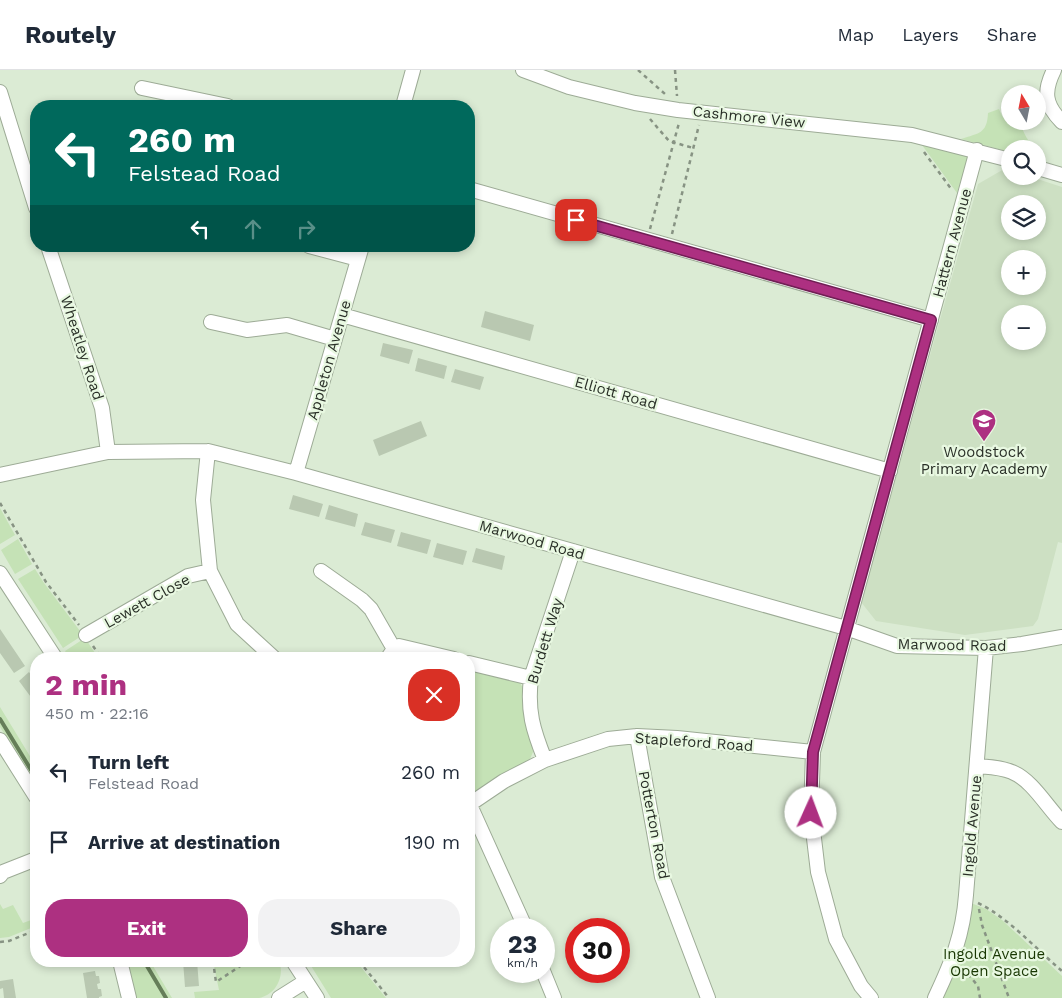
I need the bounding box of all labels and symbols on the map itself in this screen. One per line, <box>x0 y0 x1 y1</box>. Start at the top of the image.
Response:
north arrow <box>1001 85 1046 130</box>
street label: Cashmore View <box>692 102 807 132</box>
street label: Hattern Avenue <box>929 186 975 300</box>
pin <box>555 199 597 241</box>
street label: Wheatley Road <box>57 293 107 403</box>
street label: Appleton Avenue <box>303 298 355 422</box>
street label: Elliott Road <box>573 373 659 413</box>
school or university icon: Woodstock Primary Academy <box>971 408 997 442</box>
place label: Woodstock Primary Academy <box>921 443 1048 478</box>
street label: Marwood Road <box>477 516 587 564</box>
street label: Lewett Close <box>101 570 193 632</box>
street label: Burdett Way <box>523 596 567 686</box>
street label: Marwood Road <box>897 635 1007 655</box>
street label: Stapleford Road <box>634 729 754 755</box>
street label: Potterton Road <box>635 769 673 881</box>
street label: Ingold Avenue <box>959 774 985 878</box>
position arrow <box>784 786 836 838</box>
speed limit sign: 30 <box>565 918 630 983</box>
park label: Ingold Avenue Open Space <box>943 945 1045 980</box>

